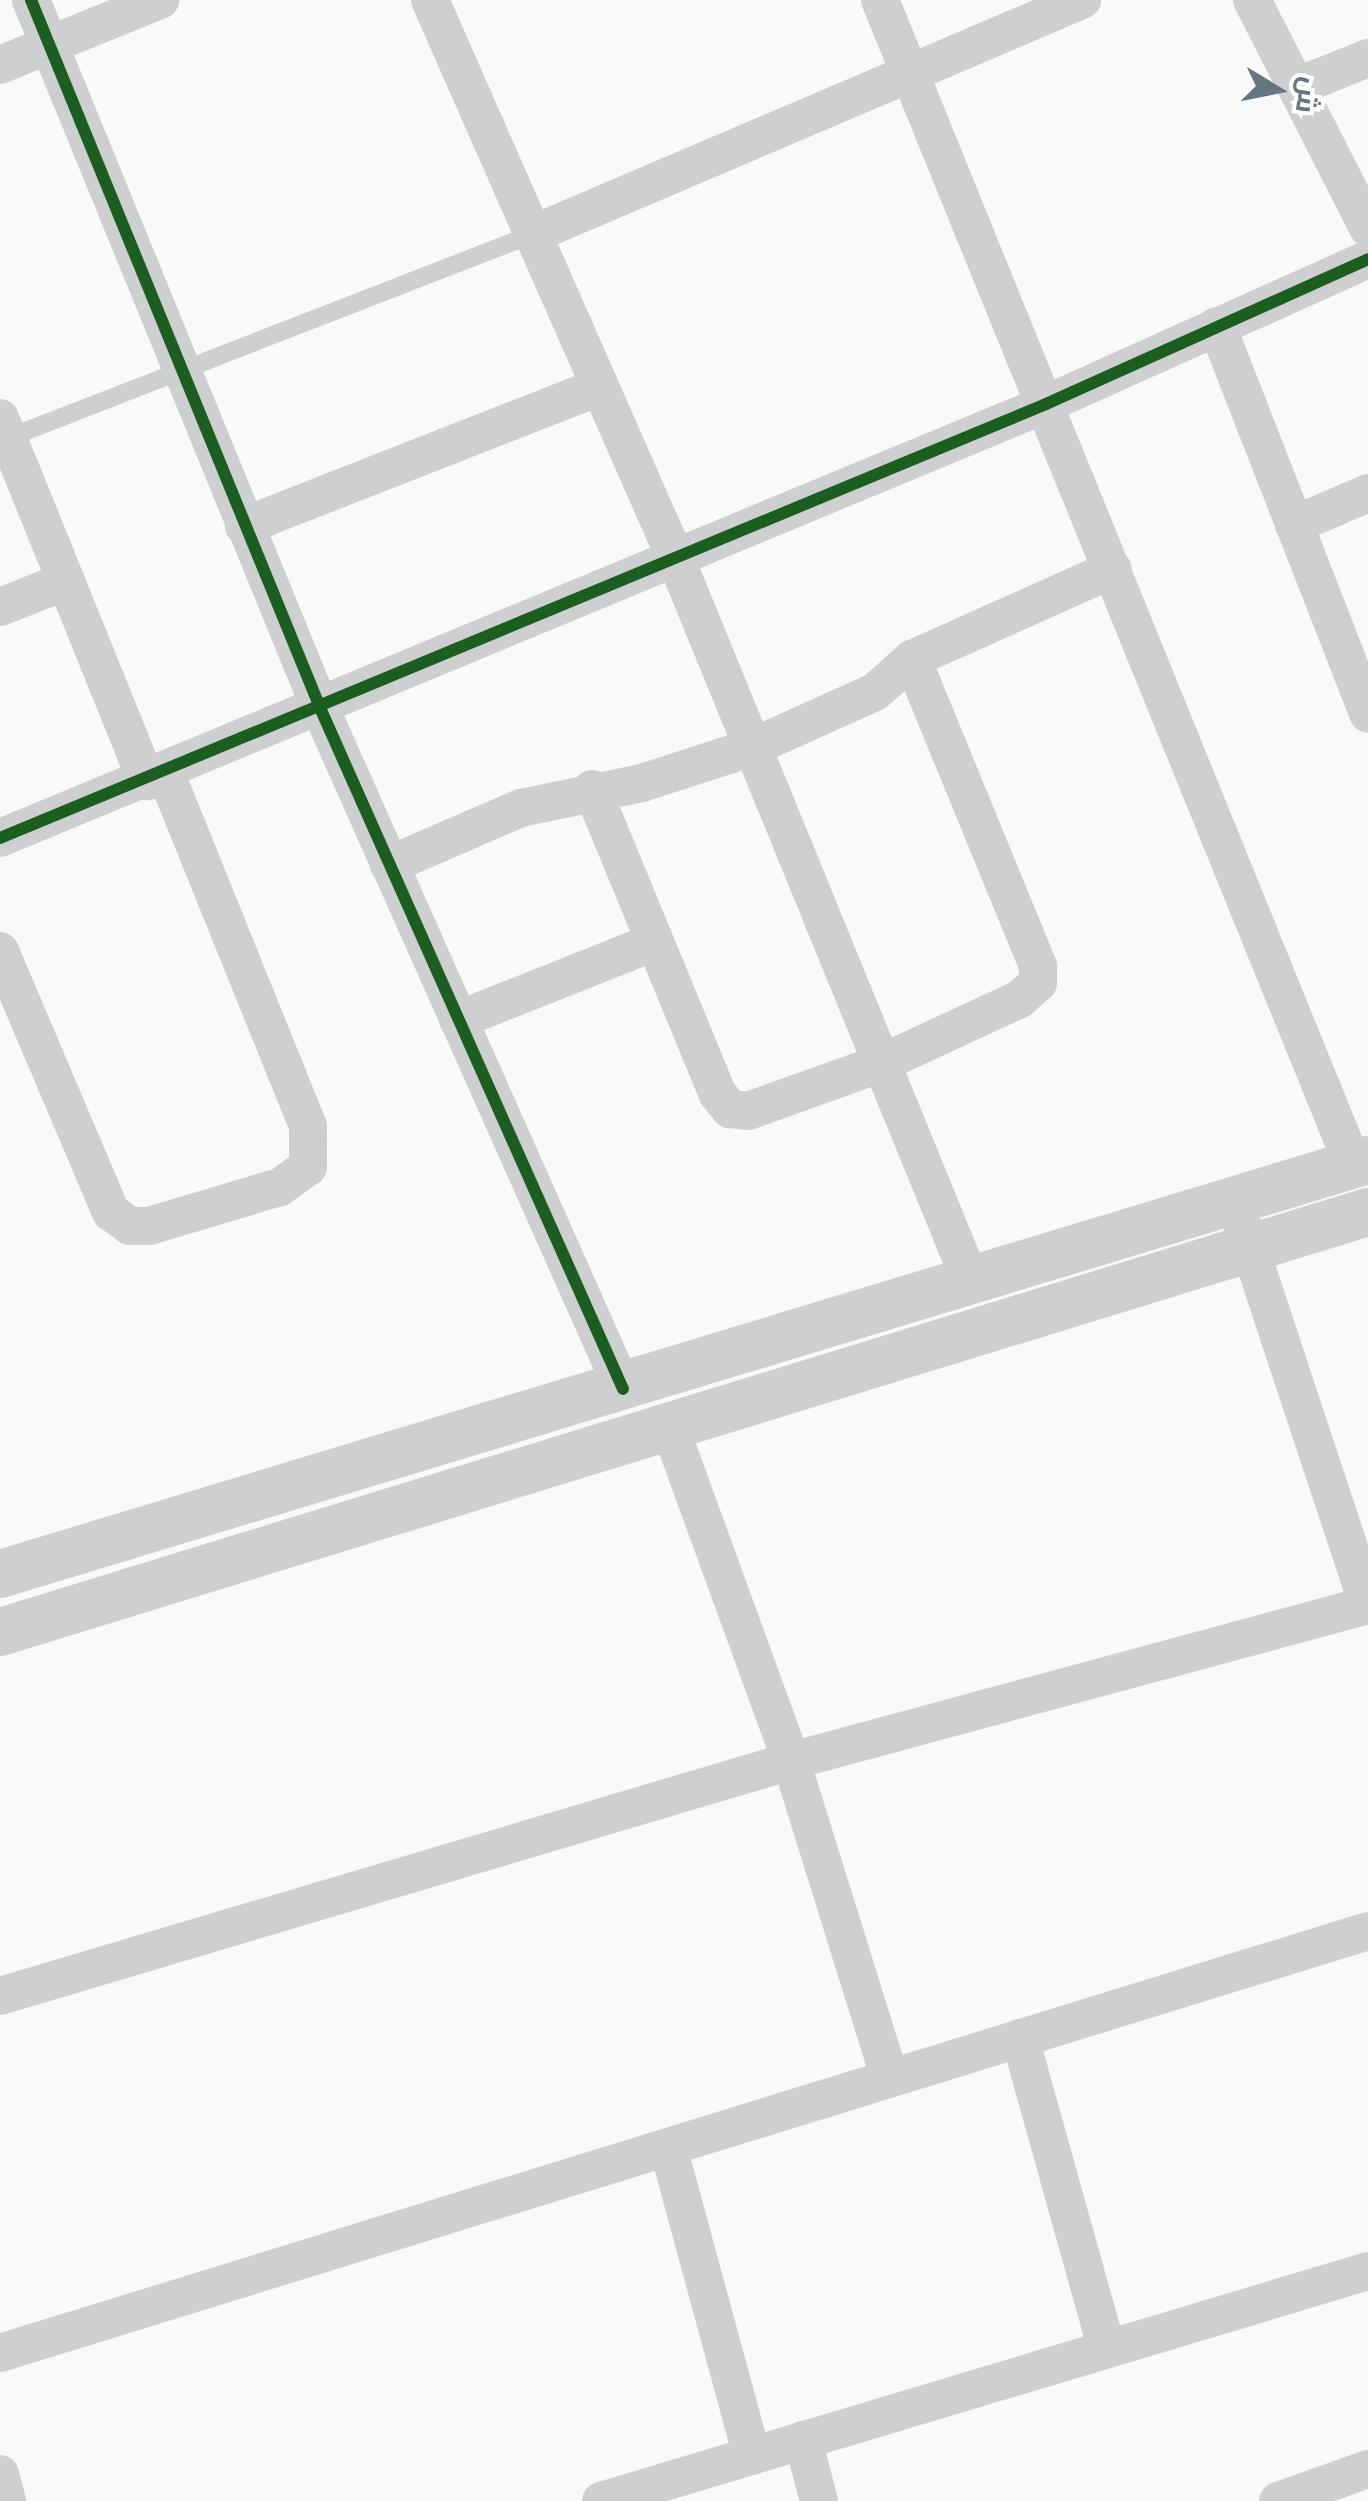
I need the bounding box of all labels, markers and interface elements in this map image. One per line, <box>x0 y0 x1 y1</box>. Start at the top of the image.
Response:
north arrow <box>1228 40 1328 140</box>
text: ش <box>1289 75 1327 116</box>

